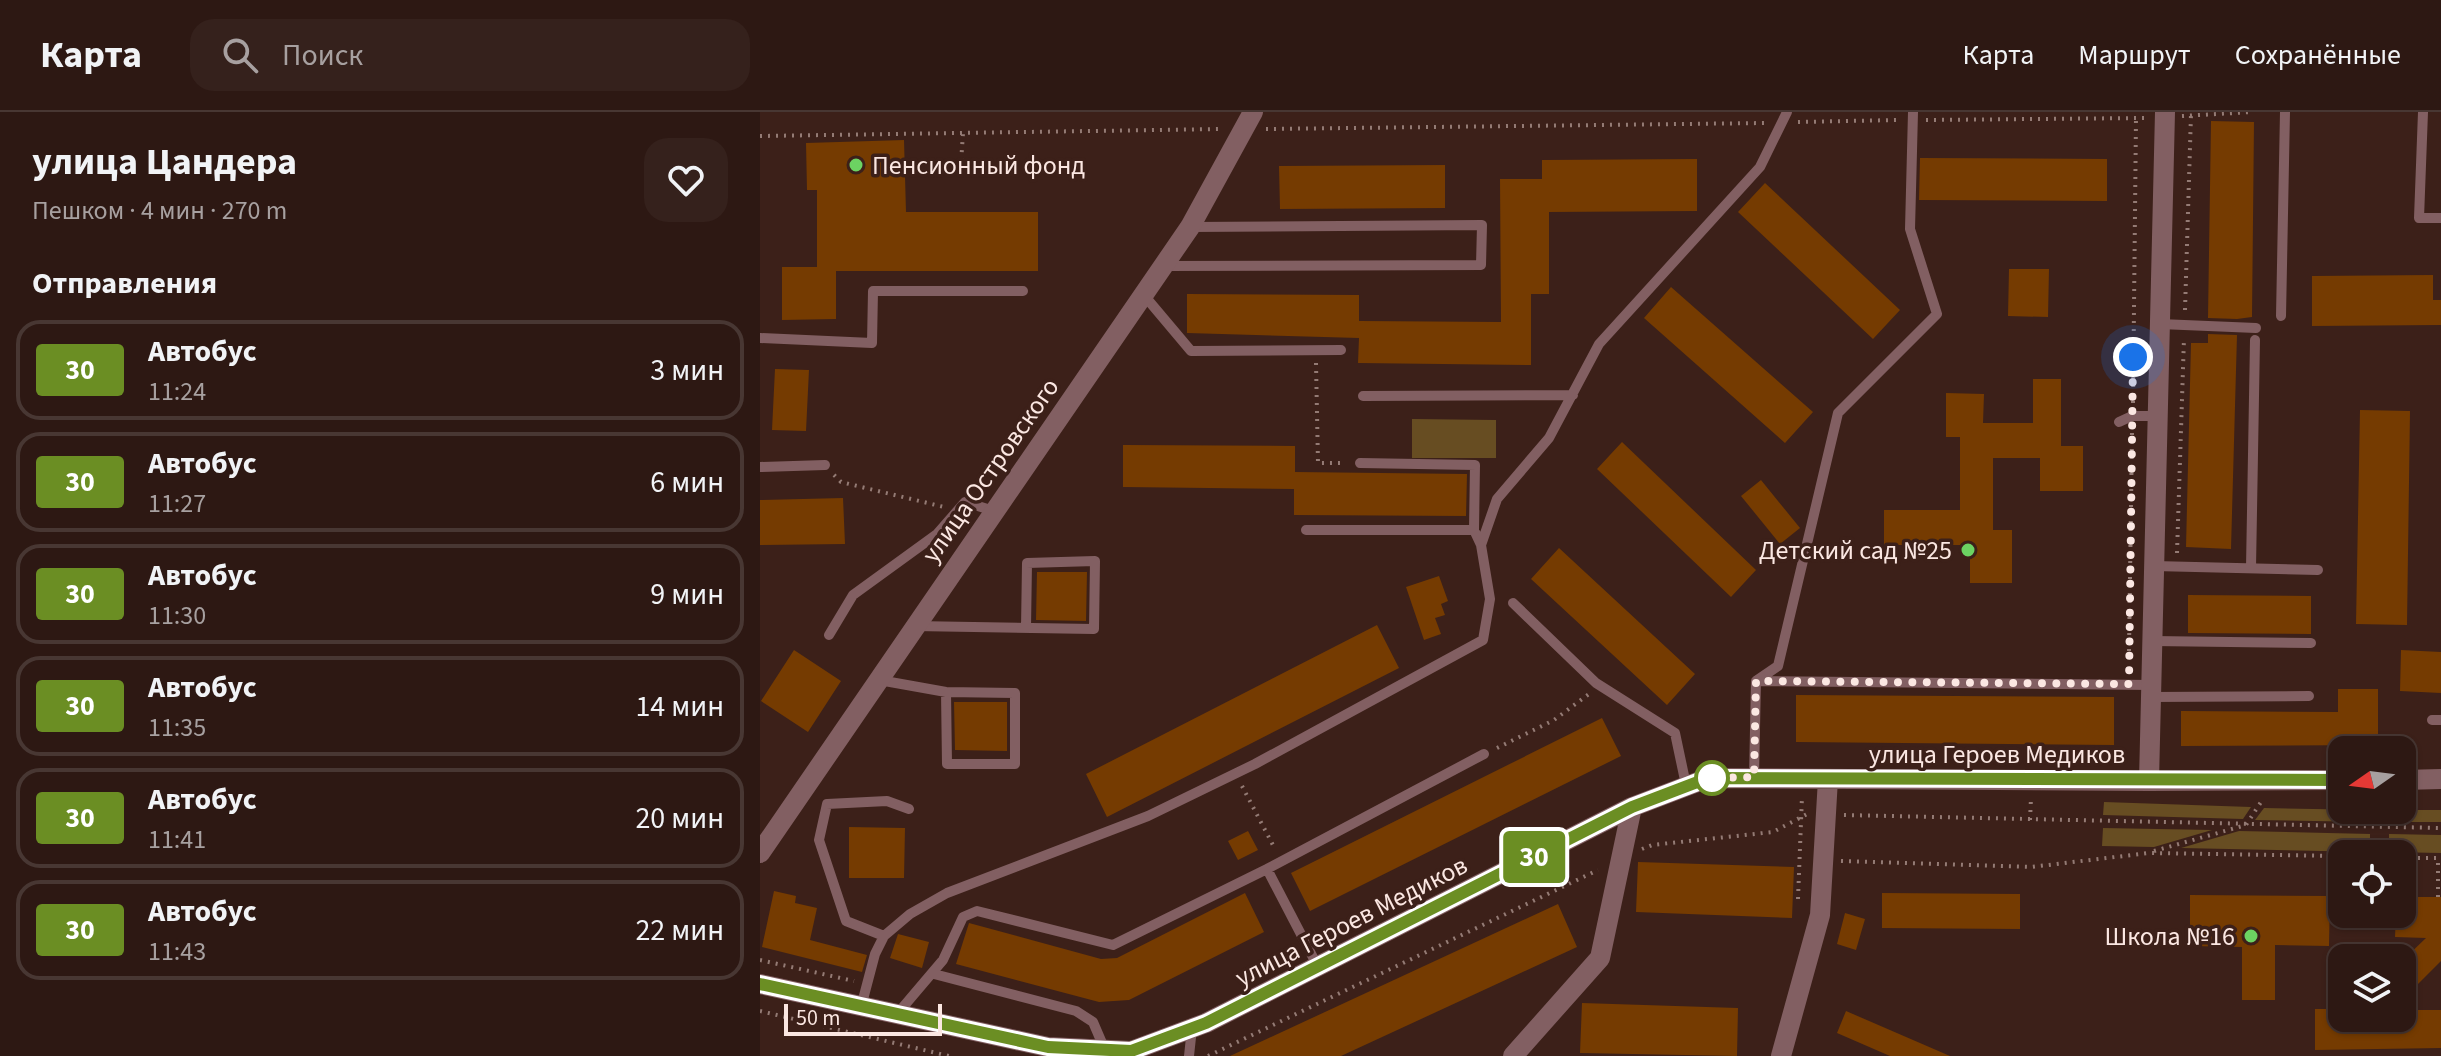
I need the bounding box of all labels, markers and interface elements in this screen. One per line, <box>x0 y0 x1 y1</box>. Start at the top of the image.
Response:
search box <box>190 19 750 91</box>
text: Карта <box>40 28 142 82</box>
icon: search <box>218 33 262 77</box>
text: Поиск <box>282 34 363 77</box>
text: Карта <box>1963 35 2034 75</box>
text: Маршрут <box>2078 35 2191 75</box>
text: Сохранённые <box>2235 35 2401 75</box>
text: улица Цандера <box>32 135 297 189</box>
button: heart <box>644 138 728 222</box>
place label: Пенсионный фонд <box>872 147 1085 184</box>
marker: Пенсионный фонд <box>847 156 865 174</box>
text: Пешком · 4 мин · 270 m <box>32 192 287 229</box>
text: Отправления <box>32 262 217 305</box>
text: Автобус <box>148 330 257 373</box>
your location <box>2113 337 2153 377</box>
text: 3 мин <box>650 349 724 392</box>
text: 30 <box>65 350 95 390</box>
street label: улица Островского <box>913 370 1068 570</box>
text: 11:24 <box>148 373 206 410</box>
text: Автобус <box>148 442 257 485</box>
text: 6 мин <box>650 461 724 504</box>
text: 30 <box>65 462 95 502</box>
text: 11:27 <box>148 485 206 522</box>
place label: Детский сад №25 <box>1759 532 1952 569</box>
marker: Детский сад №25 <box>1959 541 1977 559</box>
text: Автобус <box>148 554 257 597</box>
text: 9 мин <box>650 573 724 616</box>
text: 30 <box>65 574 95 614</box>
text: 11:30 <box>148 597 206 634</box>
text: Автобус <box>148 666 257 709</box>
text: 14 мин <box>635 685 724 728</box>
text: 30 <box>65 686 95 726</box>
text: 11:35 <box>148 709 206 746</box>
street label: улица Героев Медиков <box>1869 736 2125 773</box>
north arrow <box>2328 736 2416 824</box>
map controls <box>2328 736 2416 1032</box>
unlabelled marker <box>1695 761 1729 795</box>
text: Автобус <box>148 778 257 821</box>
text: 20 мин <box>635 797 724 840</box>
text: 30 <box>65 798 95 838</box>
text: 11:41 <box>148 821 206 858</box>
line badge: 30 <box>1498 831 1570 883</box>
text: 30 <box>1519 837 1549 877</box>
button: locate <box>2328 840 2416 928</box>
street label: улица Героев Медиков <box>1229 847 1474 996</box>
text: Автобус <box>148 890 257 933</box>
text: 22 мин <box>635 909 724 952</box>
text: 30 <box>65 910 95 950</box>
place label: Школа №16 <box>2105 918 2235 955</box>
marker: Школа №16 <box>2242 927 2260 945</box>
text: 11:43 <box>148 933 206 970</box>
button: layers <box>2328 944 2416 1032</box>
scale bar <box>784 1000 942 1036</box>
text: 50 m <box>796 1002 841 1034</box>

